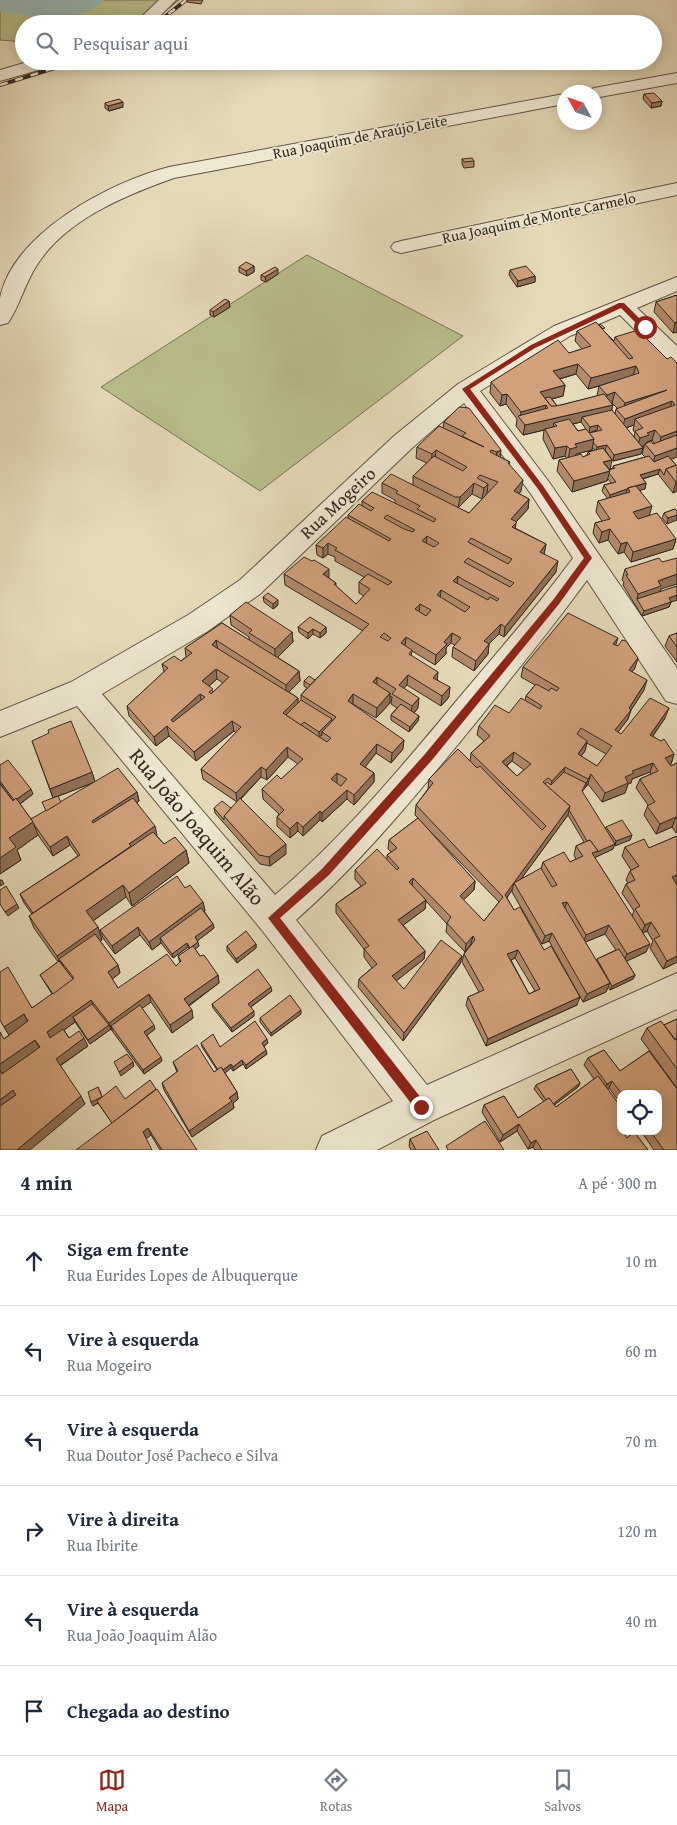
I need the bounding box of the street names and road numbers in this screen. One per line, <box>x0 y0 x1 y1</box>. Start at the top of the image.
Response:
street label: Rua Joaquim de Araújo Leite <box>271 109 449 164</box>
street label: Rua Joaquim de Monte Carmelo <box>440 187 638 248</box>
street label: Rua Mogeiro <box>294 460 382 545</box>
street label: Rua João Joaquim Alão <box>122 741 273 912</box>

